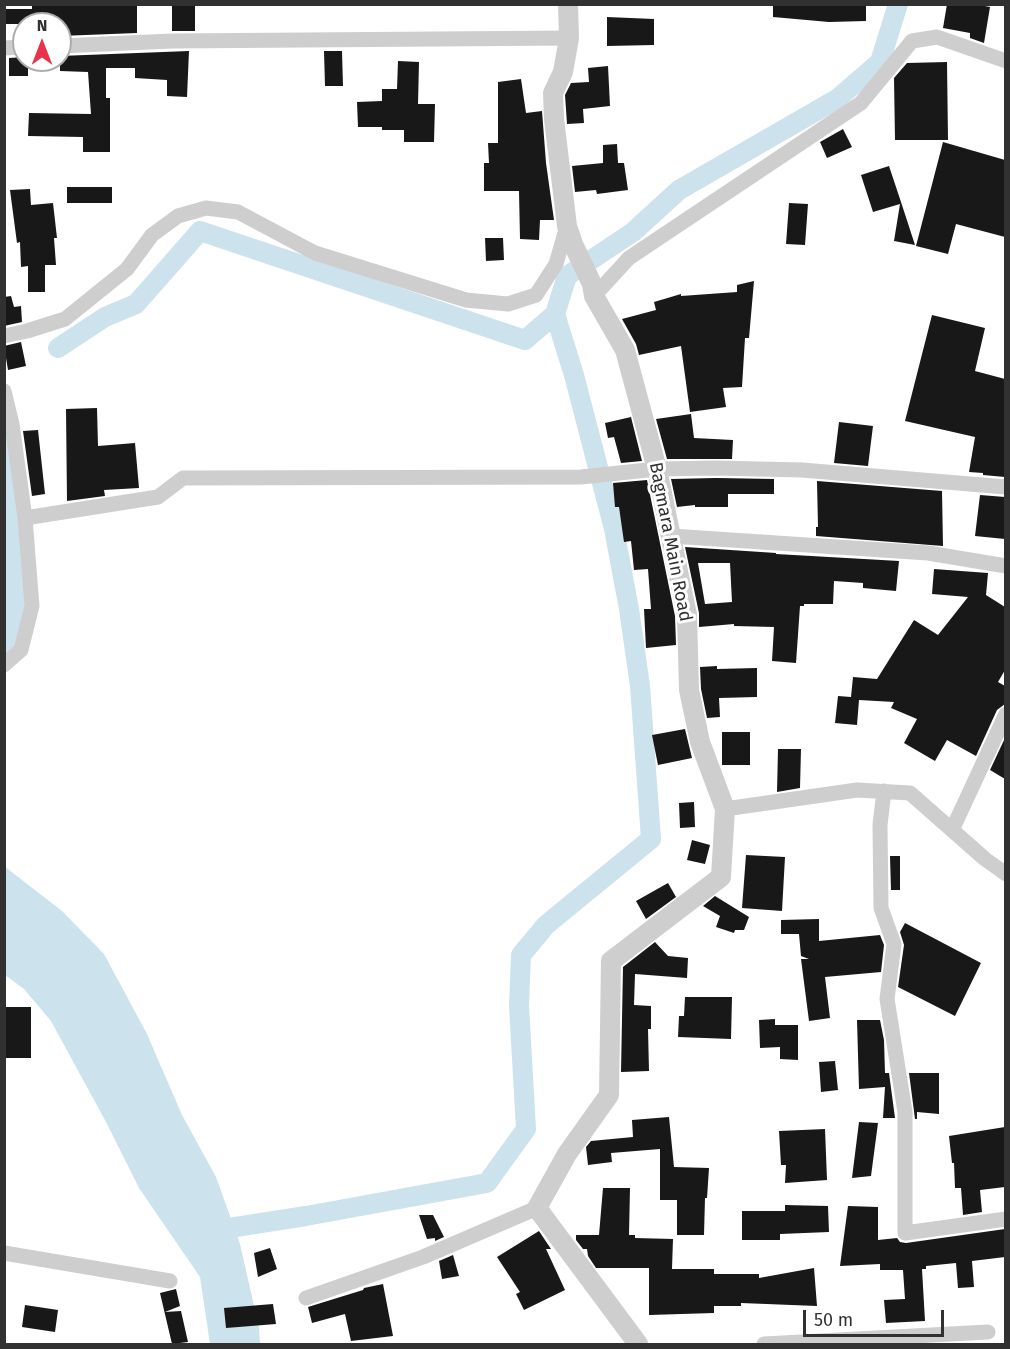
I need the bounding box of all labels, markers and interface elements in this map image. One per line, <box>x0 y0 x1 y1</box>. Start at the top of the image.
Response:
north arrow <box>12 12 72 72</box>
text: N <box>37 16 47 35</box>
street label: Bagmara Main Road <box>644 461 696 623</box>
scale bar <box>806 1298 947 1336</box>
text: 50 m <box>814 1309 853 1331</box>

